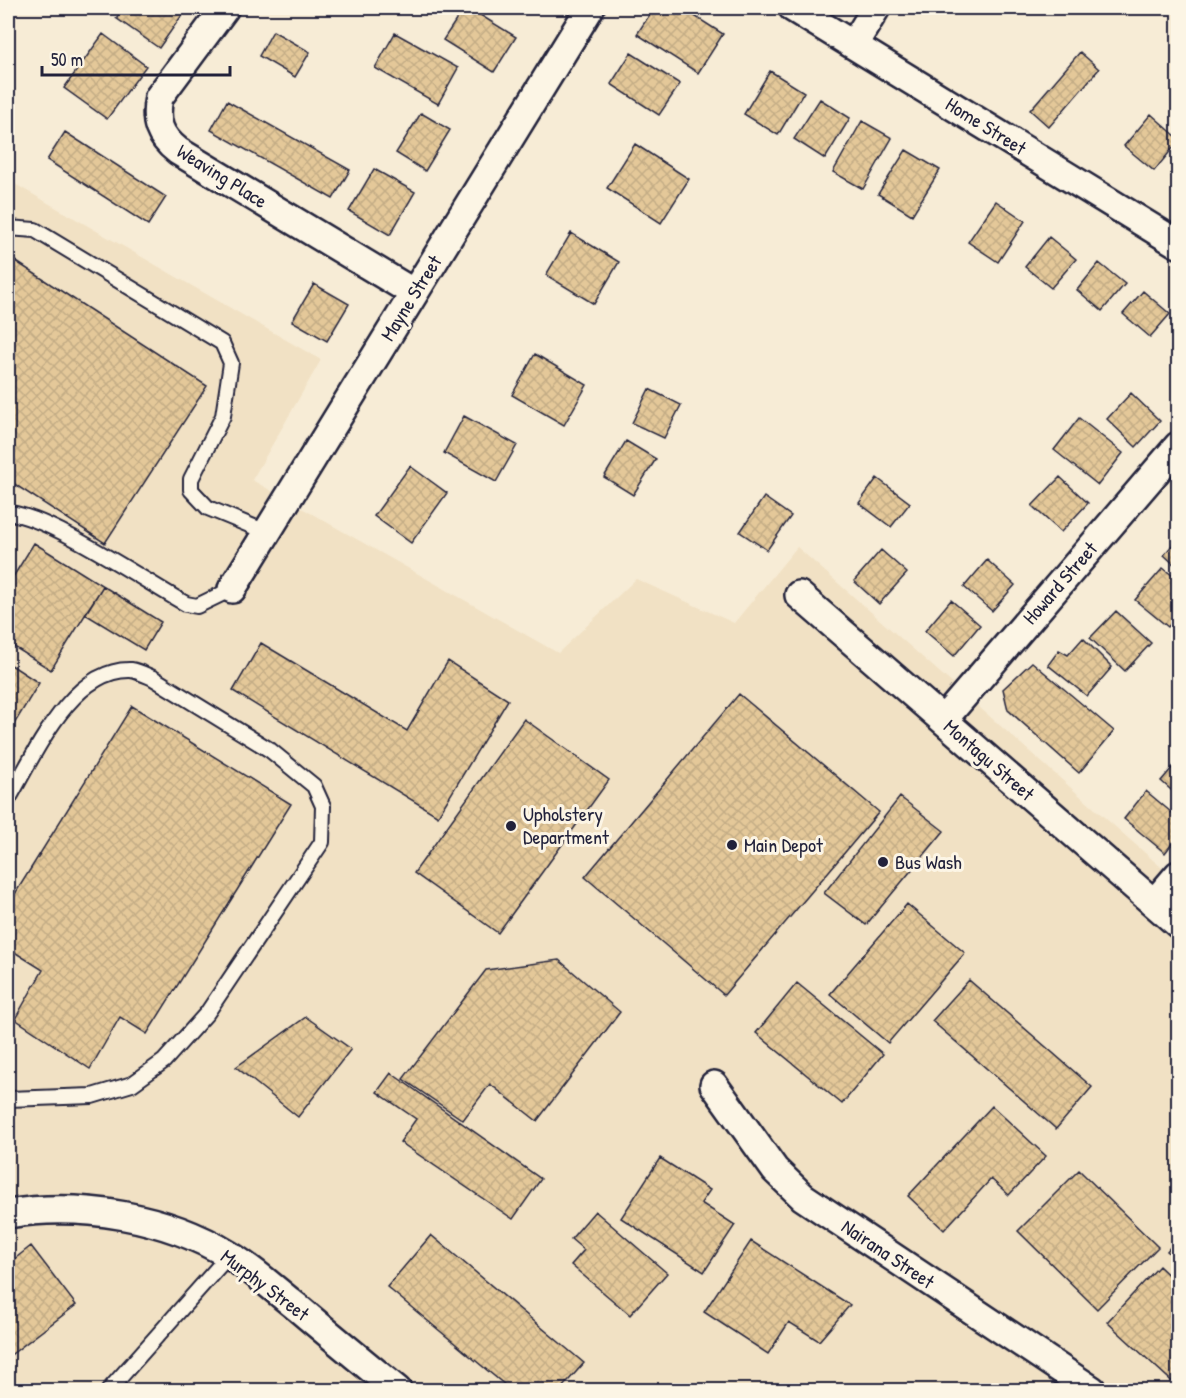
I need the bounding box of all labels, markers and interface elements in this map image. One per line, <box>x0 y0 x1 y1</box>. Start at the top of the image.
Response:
scale bar <box>42 39 230 77</box>
text: 50 m <box>51 47 83 72</box>
street label: Home Street <box>941 90 1033 162</box>
street label: Weaving Place <box>172 137 273 214</box>
street label: Mayne Street <box>374 249 448 346</box>
street label: Howard Street <box>1016 535 1104 630</box>
street label: Montagu Street <box>938 713 1041 807</box>
place label: Upholstery Department <box>523 800 610 850</box>
marker: Upholstery Department <box>504 819 518 833</box>
place label: Main Depot <box>744 831 824 858</box>
marker: Main Depot <box>725 838 739 852</box>
place label: Bus Wash <box>895 848 962 875</box>
marker: Bus Wash <box>876 855 890 869</box>
street label: Nairana Street <box>837 1213 941 1295</box>
street label: Murphy Street <box>216 1242 316 1327</box>

